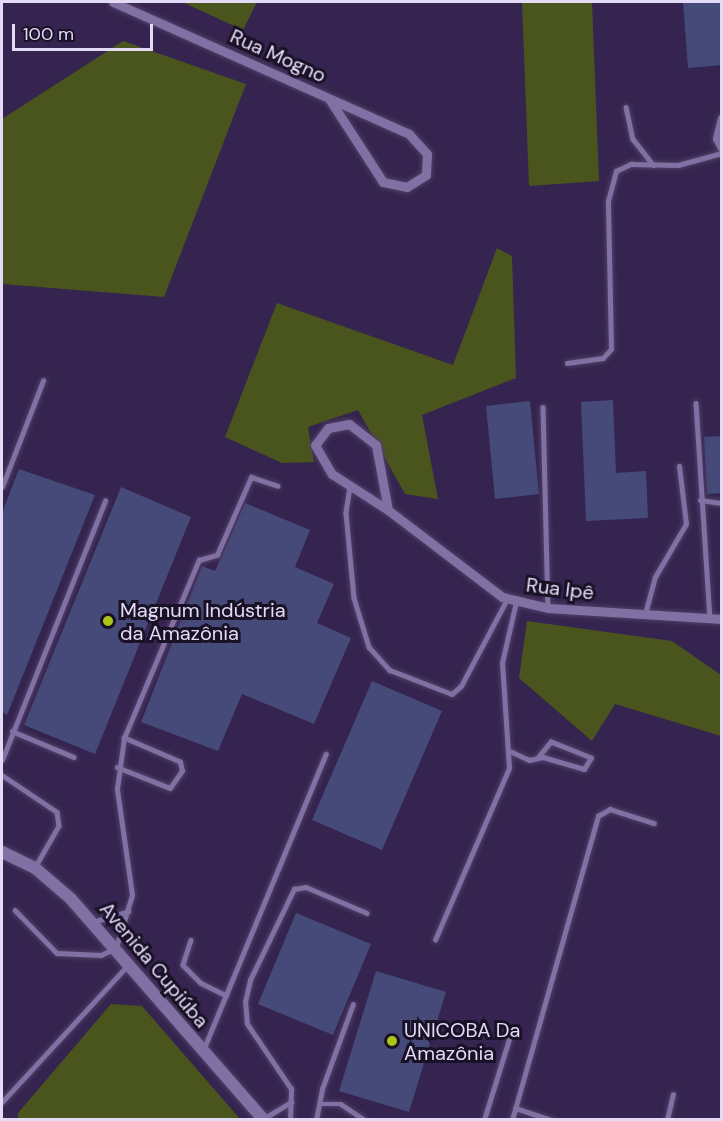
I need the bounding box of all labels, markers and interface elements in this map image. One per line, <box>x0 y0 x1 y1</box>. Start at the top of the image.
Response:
scale bar <box>15 12 156 50</box>
text: 100 m <box>23 22 74 46</box>
street label: Rua Mogno <box>226 24 330 88</box>
street label: Rua Ipê <box>525 573 595 605</box>
place label: Magnum Indústria da Amazônia <box>120 598 286 645</box>
marker: Magnum Indústria da Amazônia <box>101 614 115 628</box>
street label: Avenida Cupiúba <box>94 897 214 1033</box>
place label: UNICOBA Da Amazônia <box>404 1018 520 1065</box>
marker: UNICOBA Da Amazônia <box>385 1034 399 1048</box>

